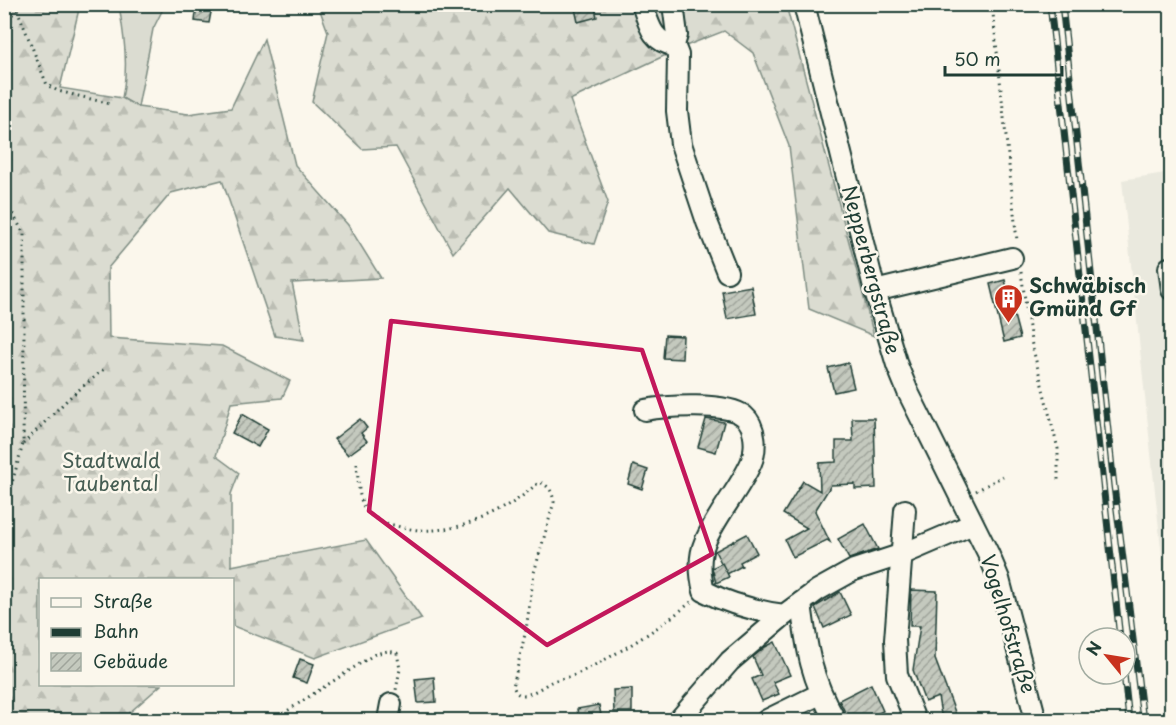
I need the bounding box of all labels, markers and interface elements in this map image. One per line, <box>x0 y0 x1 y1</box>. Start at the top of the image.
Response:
scale bar <box>945 39 1062 77</box>
text: 50 m <box>954 45 1001 72</box>
street label: Nepperbergstraße <box>835 182 909 357</box>
place label: Schwäbisch Gmünd Gf <box>1029 270 1146 323</box>
building icon: Schwäbisch Gmünd Gf <box>992 282 1024 324</box>
park label: Stadtwald Taubental <box>62 445 160 498</box>
street label: Vogelhofstraße <box>974 551 1044 697</box>
legend <box>39 578 234 686</box>
text: Straße <box>93 587 153 614</box>
text: Bahn <box>93 617 139 644</box>
north arrow <box>1077 626 1137 686</box>
text: N <box>1080 637 1107 659</box>
text: Gebäude <box>93 647 168 674</box>

